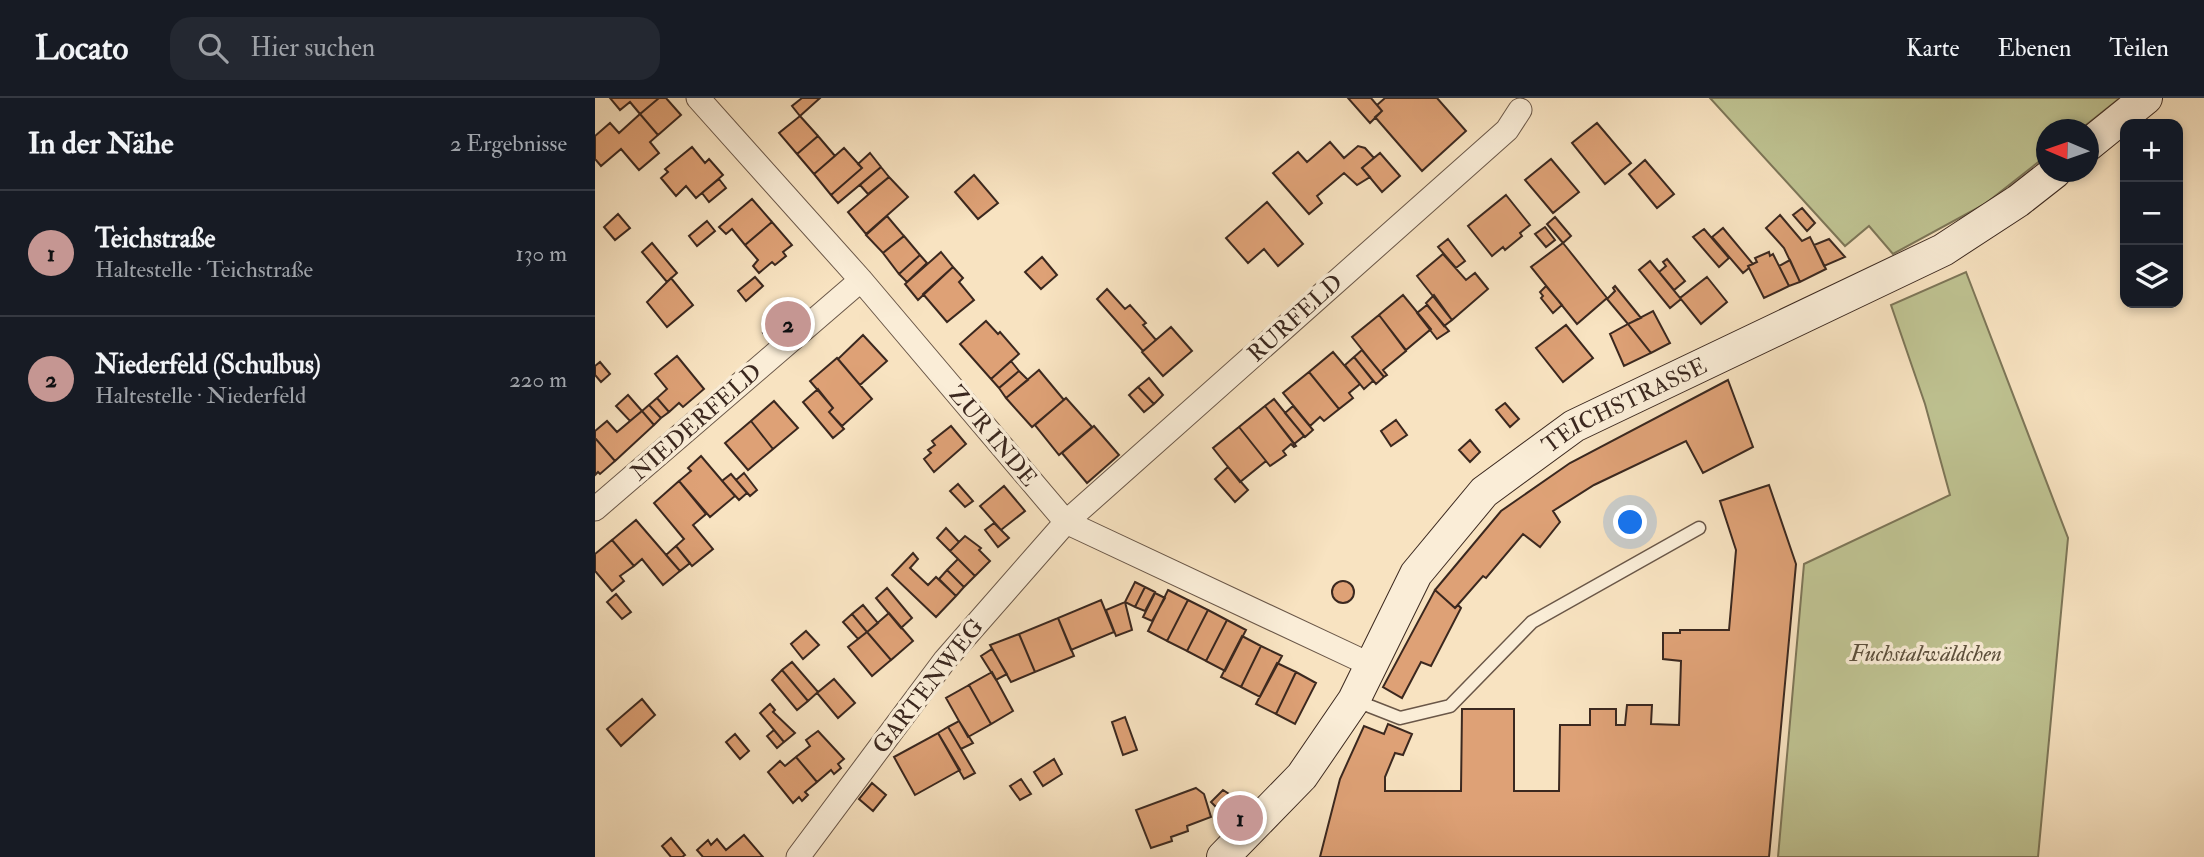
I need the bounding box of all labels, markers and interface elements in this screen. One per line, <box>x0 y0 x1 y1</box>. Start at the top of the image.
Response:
search box <box>170 17 660 80</box>
text: Locato <box>35 28 128 69</box>
icon: search <box>194 29 232 67</box>
text: Hier suchen <box>250 32 375 64</box>
text: Karte <box>1906 33 1959 64</box>
text: Ebenen <box>1997 33 2071 64</box>
text: Teilen <box>2109 33 2169 64</box>
north arrow <box>2036 119 2099 182</box>
map controls <box>2120 119 2183 308</box>
button: + <box>2120 119 2183 182</box>
text: In der Nähe <box>28 125 173 162</box>
text: 2 Ergebnisse <box>450 129 567 158</box>
button: − <box>2120 182 2183 245</box>
text: Teichstraße <box>95 223 215 255</box>
text: 1 <box>47 239 55 268</box>
text: 130 m <box>515 239 567 268</box>
button: layers <box>2120 245 2183 308</box>
text: Haltestelle · Teichstraße <box>95 255 313 284</box>
street label: RURFELD <box>1241 268 1349 368</box>
pin: 2 <box>765 298 811 350</box>
text: Niederfeld (Schulbus) <box>95 349 321 381</box>
street label: TEICHSTRASSE <box>1536 350 1711 459</box>
street label: NIEDERFELD <box>624 357 768 487</box>
text: 2 <box>45 365 57 394</box>
text: 220 m <box>509 365 567 394</box>
street label: ZUR INDE <box>942 380 1044 492</box>
text: Haltestelle · Niederfeld <box>95 381 306 410</box>
your location <box>1613 505 1647 539</box>
street label: GARTENWEG <box>866 613 990 759</box>
park label: Fuchstalwäldchen <box>1849 639 2002 668</box>
pin: 1 <box>1217 792 1263 844</box>

